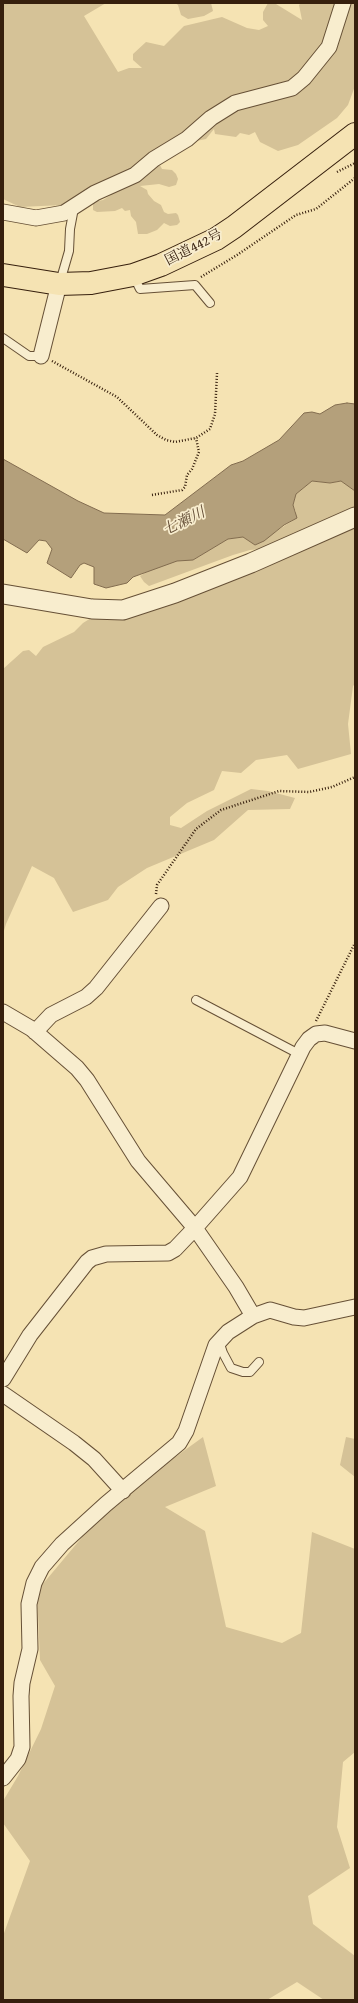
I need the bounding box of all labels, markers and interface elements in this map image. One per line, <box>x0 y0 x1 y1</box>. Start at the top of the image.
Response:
street label: 国道442号 <box>162 226 226 270</box>
water label: 七瀬川 <box>160 504 208 540</box>

